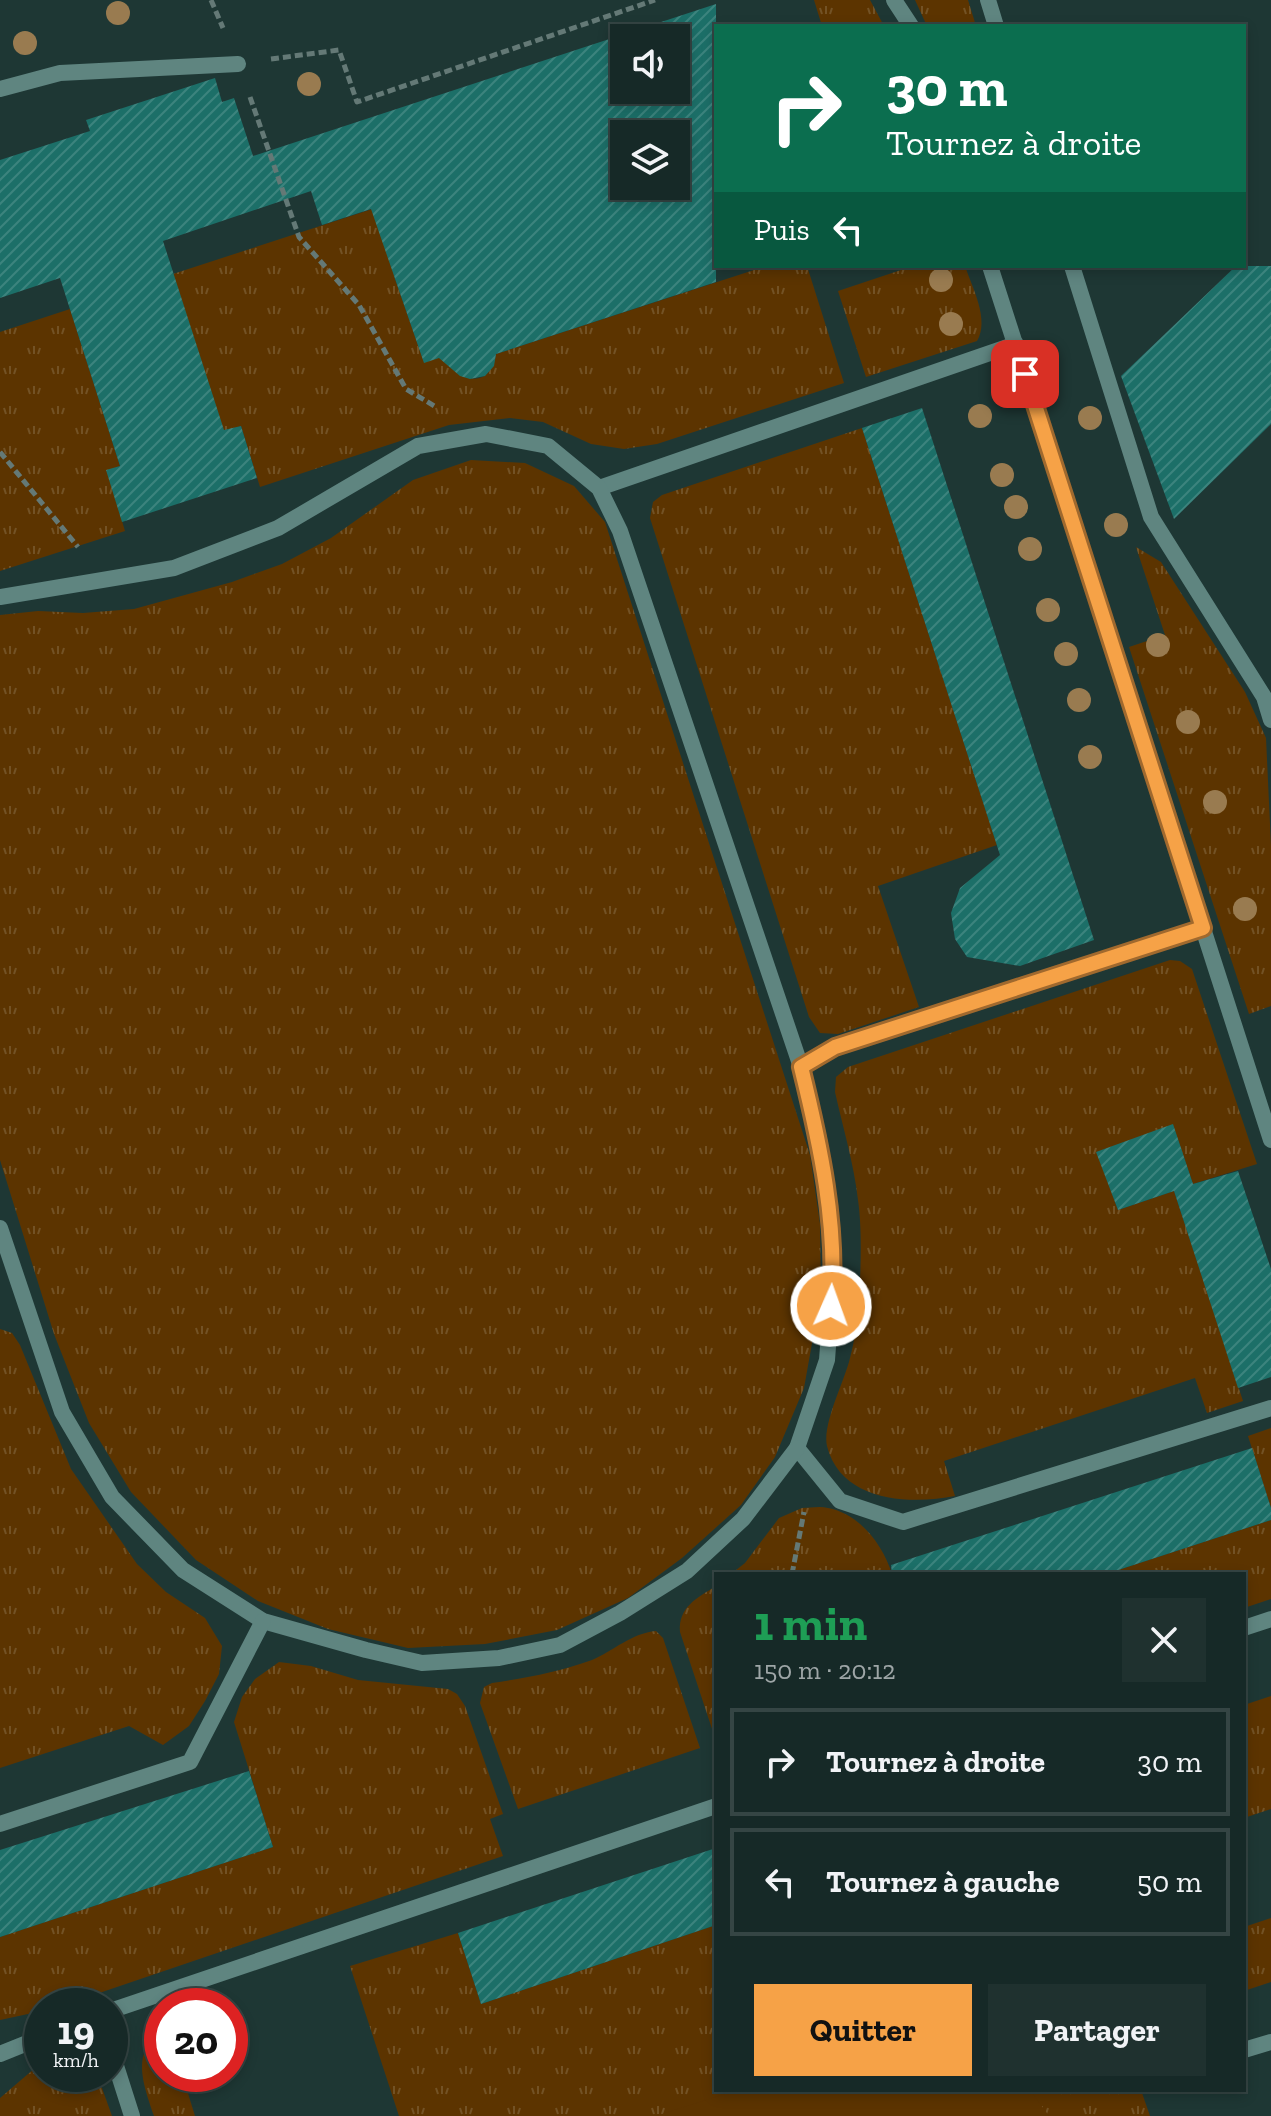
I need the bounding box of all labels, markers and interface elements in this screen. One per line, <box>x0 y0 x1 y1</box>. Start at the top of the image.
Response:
map controls <box>610 24 690 200</box>
button: sound <box>610 24 690 104</box>
text: 30 m <box>886 53 1008 120</box>
icon: right <box>754 56 858 160</box>
button: layers <box>610 120 690 200</box>
text: Tournez à droite <box>886 121 1142 164</box>
icon: left <box>826 208 870 252</box>
text: Puis <box>754 212 810 248</box>
pin <box>991 340 1059 408</box>
icon: arrive <box>1003 352 1047 396</box>
position arrow <box>789 1264 873 1348</box>
text: 1 min <box>754 1595 867 1652</box>
button: close <box>1122 1598 1206 1682</box>
text: 150 m · 20:12 <box>754 1654 896 1686</box>
icon: right <box>758 1740 802 1784</box>
text: Tournez à droite <box>826 1744 1045 1780</box>
text: 30 m <box>1137 1744 1202 1780</box>
icon: left <box>758 1860 802 1904</box>
text: Tournez à gauche <box>826 1864 1060 1900</box>
text: 50 m <box>1137 1864 1202 1900</box>
button: Quitter <box>754 1984 972 2076</box>
button: Partager <box>988 1984 1206 2076</box>
speed limit sign: 20 <box>144 1988 248 2092</box>
text: 19 <box>57 2006 95 2054</box>
text: km/h <box>53 2048 99 2072</box>

